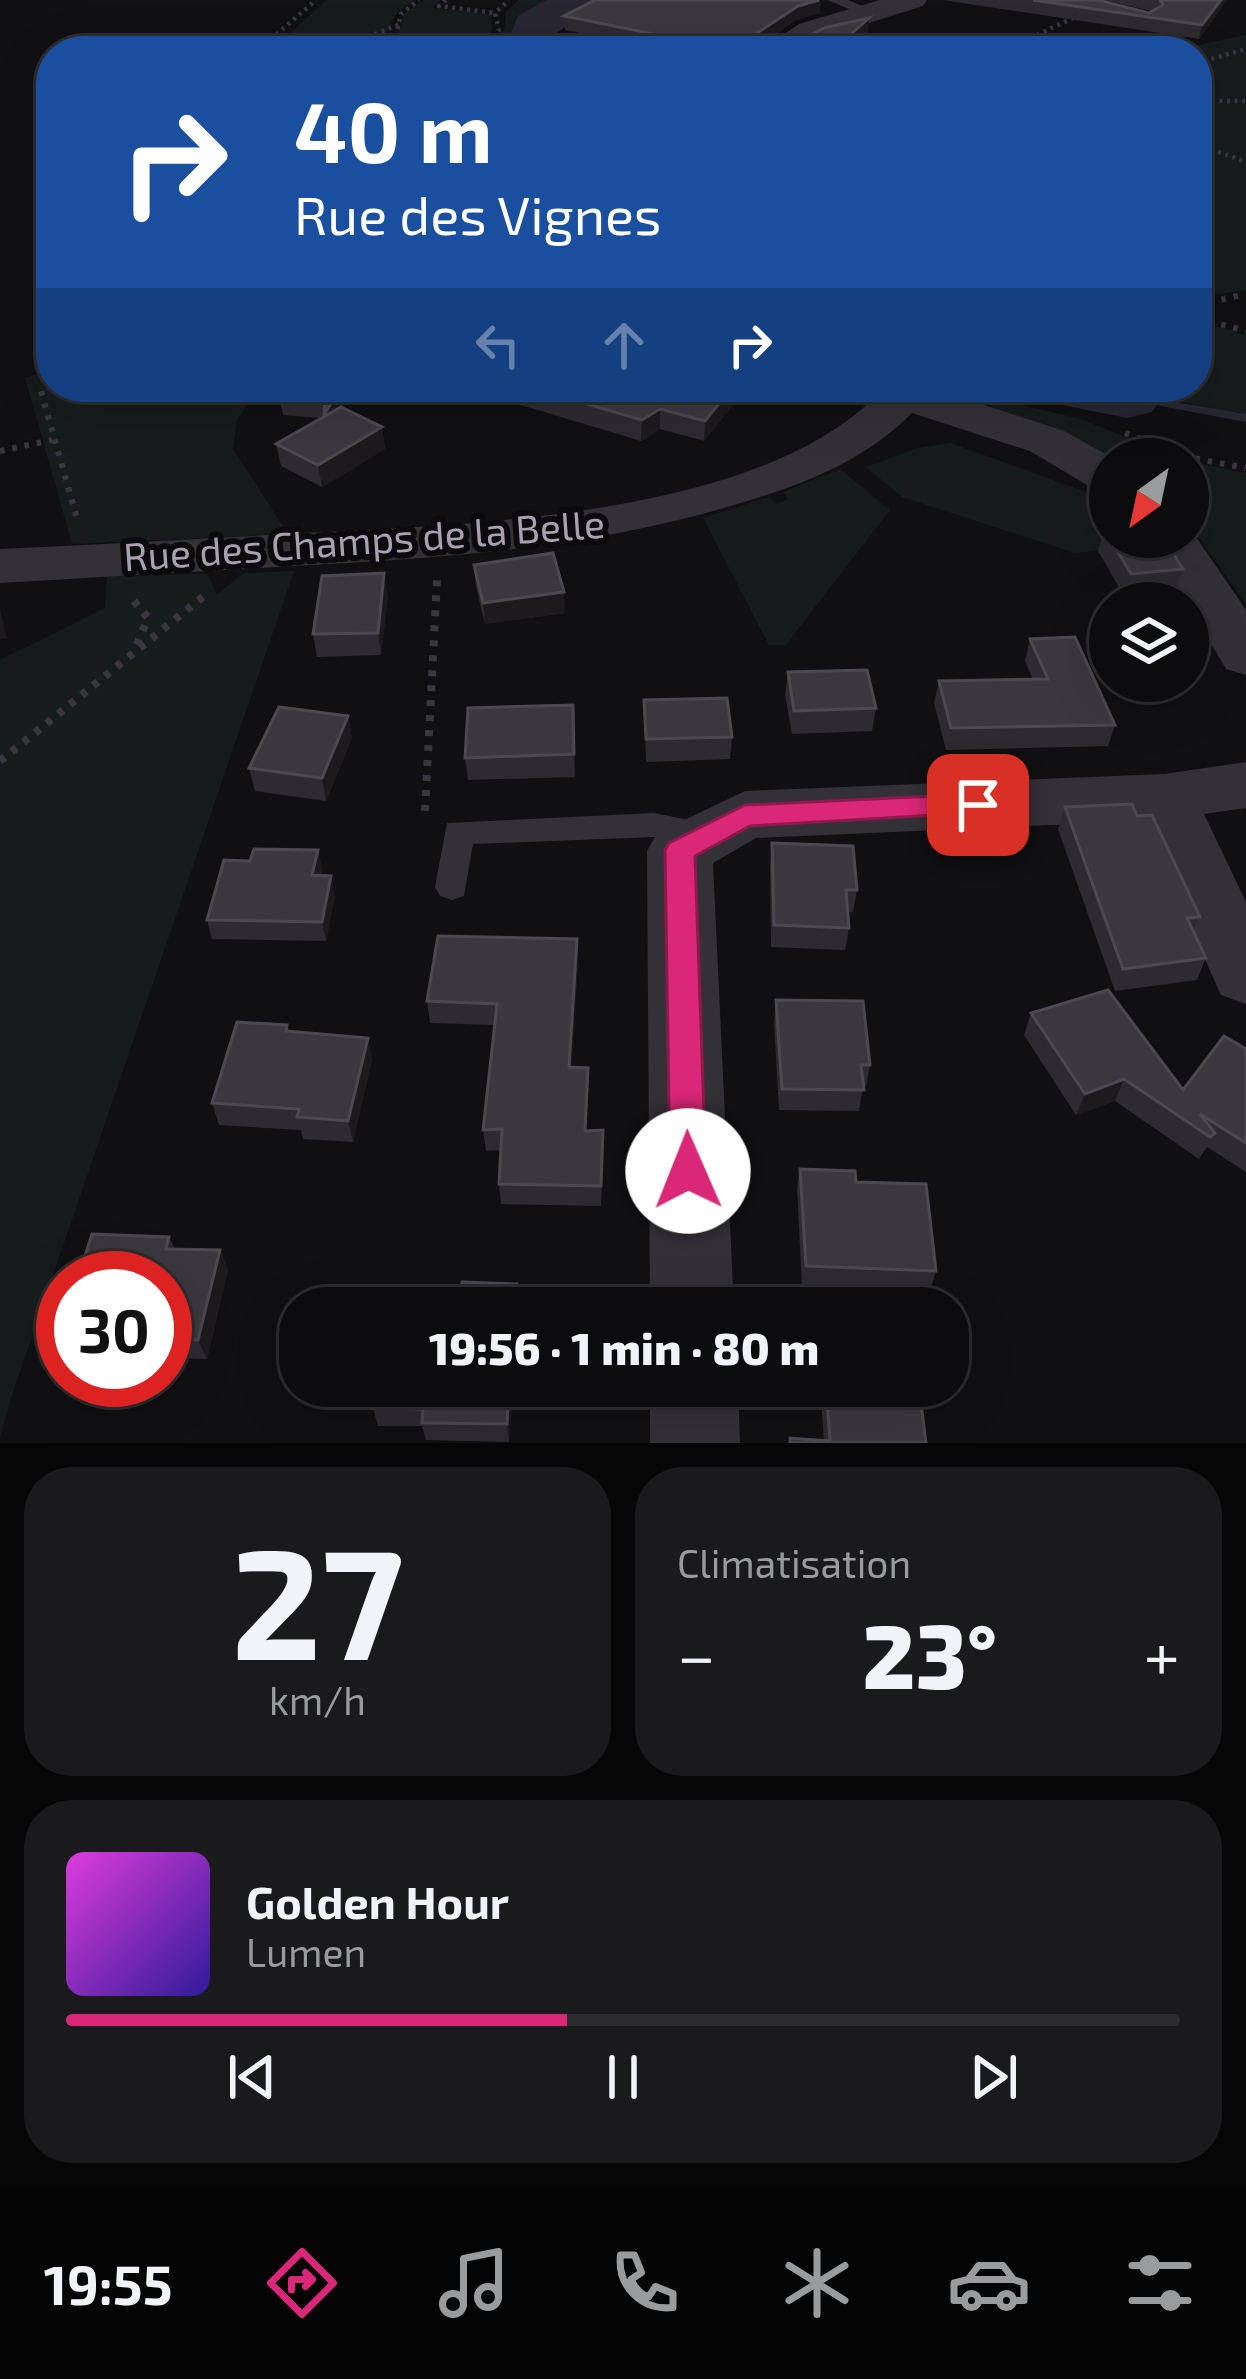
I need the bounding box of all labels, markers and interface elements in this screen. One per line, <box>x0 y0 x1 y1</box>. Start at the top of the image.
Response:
text: 40 m <box>294 79 493 180</box>
icon: right <box>96 84 252 240</box>
text: Rue des Vignes <box>294 181 662 246</box>
icon: left <box>465 312 531 378</box>
icon: ahead <box>591 312 657 378</box>
icon: right <box>717 312 783 378</box>
north arrow <box>1089 438 1209 558</box>
map controls <box>1089 438 1209 702</box>
street label: Rue des Champs de la Belle <box>122 499 606 579</box>
button: layers <box>1089 582 1209 702</box>
pin <box>927 754 1029 856</box>
icon: arrive <box>945 772 1011 838</box>
position arrow <box>625 1108 751 1234</box>
speed limit sign: 30 <box>36 1251 192 1407</box>
text: 19:56 · 1 min · 80 m <box>429 1320 819 1374</box>
text: 27 <box>231 1504 404 1691</box>
text: Climatisation <box>677 1539 911 1586</box>
text: 23° <box>862 1599 997 1707</box>
text: − <box>677 1614 716 1693</box>
text: + <box>1144 1614 1180 1693</box>
text: km/h <box>269 1676 366 1723</box>
text: Golden Hour <box>246 1874 509 1928</box>
text: Lumen <box>246 1928 366 1975</box>
icon: previous <box>219 2044 285 2110</box>
icon: pause <box>590 2044 656 2110</box>
icon: next <box>961 2044 1027 2110</box>
icon: directions <box>260 2241 344 2325</box>
icon: music <box>432 2241 516 2325</box>
icon: phone <box>603 2241 687 2325</box>
icon: climate <box>775 2241 859 2325</box>
icon: car <box>947 2241 1031 2325</box>
icon: filters <box>1118 2241 1202 2325</box>
text: 19:55 <box>44 2251 172 2316</box>

